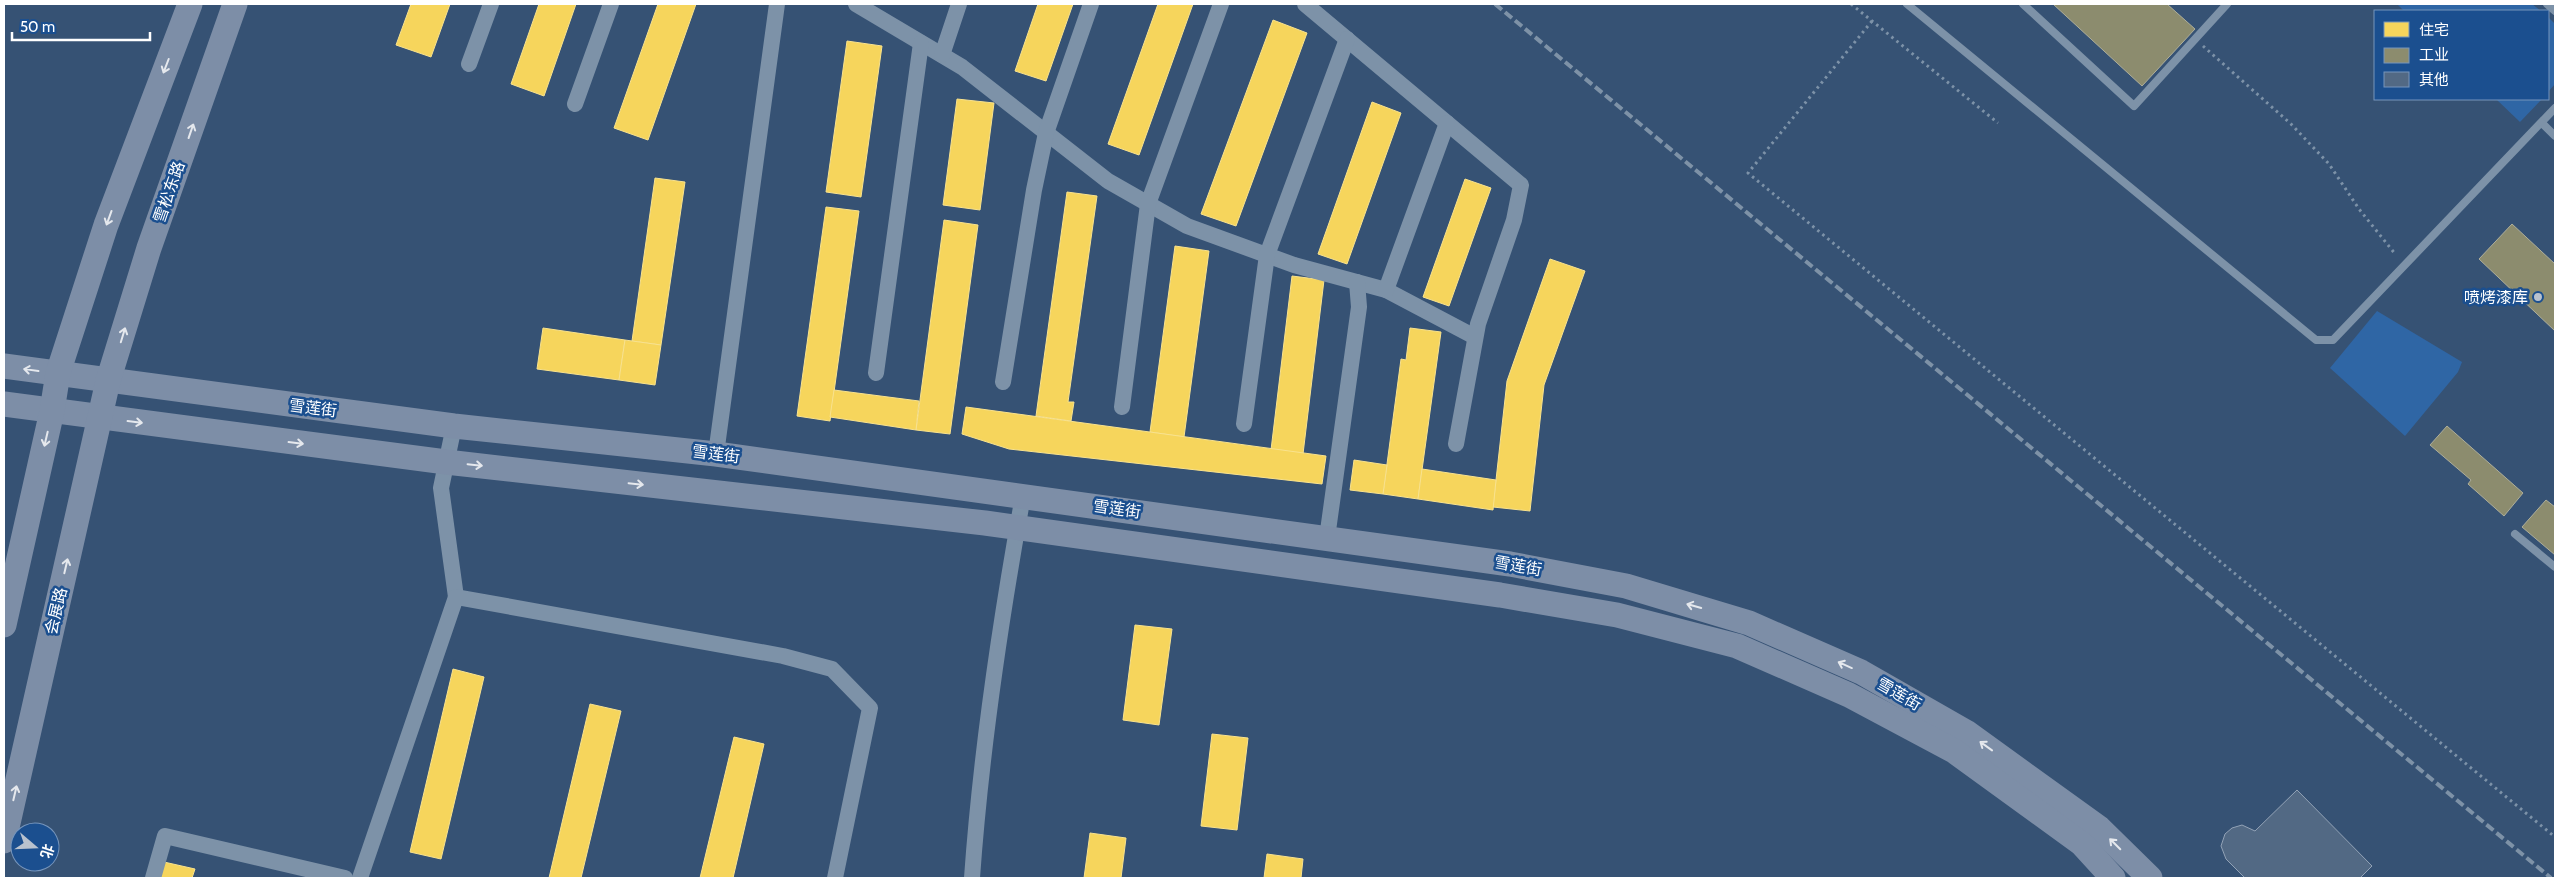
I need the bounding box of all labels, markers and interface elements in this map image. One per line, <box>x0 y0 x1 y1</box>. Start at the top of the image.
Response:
scale bar <box>12 10 150 42</box>
legend <box>2374 10 2549 100</box>
text: 50 m <box>20 18 55 36</box>
text: 住宅 <box>2419 21 2449 39</box>
text: 工业 <box>2419 46 2449 64</box>
one-way arrow <box>161 58 170 73</box>
text: 其他 <box>2419 71 2449 89</box>
one-way arrow <box>187 124 196 139</box>
street label: 雪松东路 <box>150 159 188 225</box>
one-way arrow <box>104 210 113 225</box>
place label: 喷烤漆库 <box>2464 288 2528 307</box>
marker: 喷烤漆库 <box>2532 291 2544 303</box>
one-way arrow <box>118 327 128 343</box>
one-way arrow <box>23 365 39 375</box>
street label: 雪莲街 <box>288 396 338 420</box>
one-way arrow <box>127 417 143 427</box>
one-way arrow <box>41 430 50 446</box>
one-way arrow <box>288 438 304 448</box>
street label: 雪莲街 <box>691 442 741 466</box>
one-way arrow <box>466 460 482 470</box>
one-way arrow <box>628 479 644 489</box>
street label: 雪莲街 <box>1092 496 1142 522</box>
street label: 雪莲街 <box>1493 552 1543 580</box>
one-way arrow <box>62 559 71 575</box>
street label: 会展路 <box>41 585 71 637</box>
one-way arrow <box>1686 601 1702 611</box>
one-way arrow <box>1838 659 1853 669</box>
street label: 雪莲街 <box>1873 674 1925 714</box>
one-way arrow <box>1979 741 1993 751</box>
one-way arrow <box>11 786 20 802</box>
north arrow <box>10 822 60 872</box>
one-way arrow <box>2109 838 2121 850</box>
text: 北 <box>37 842 58 861</box>

